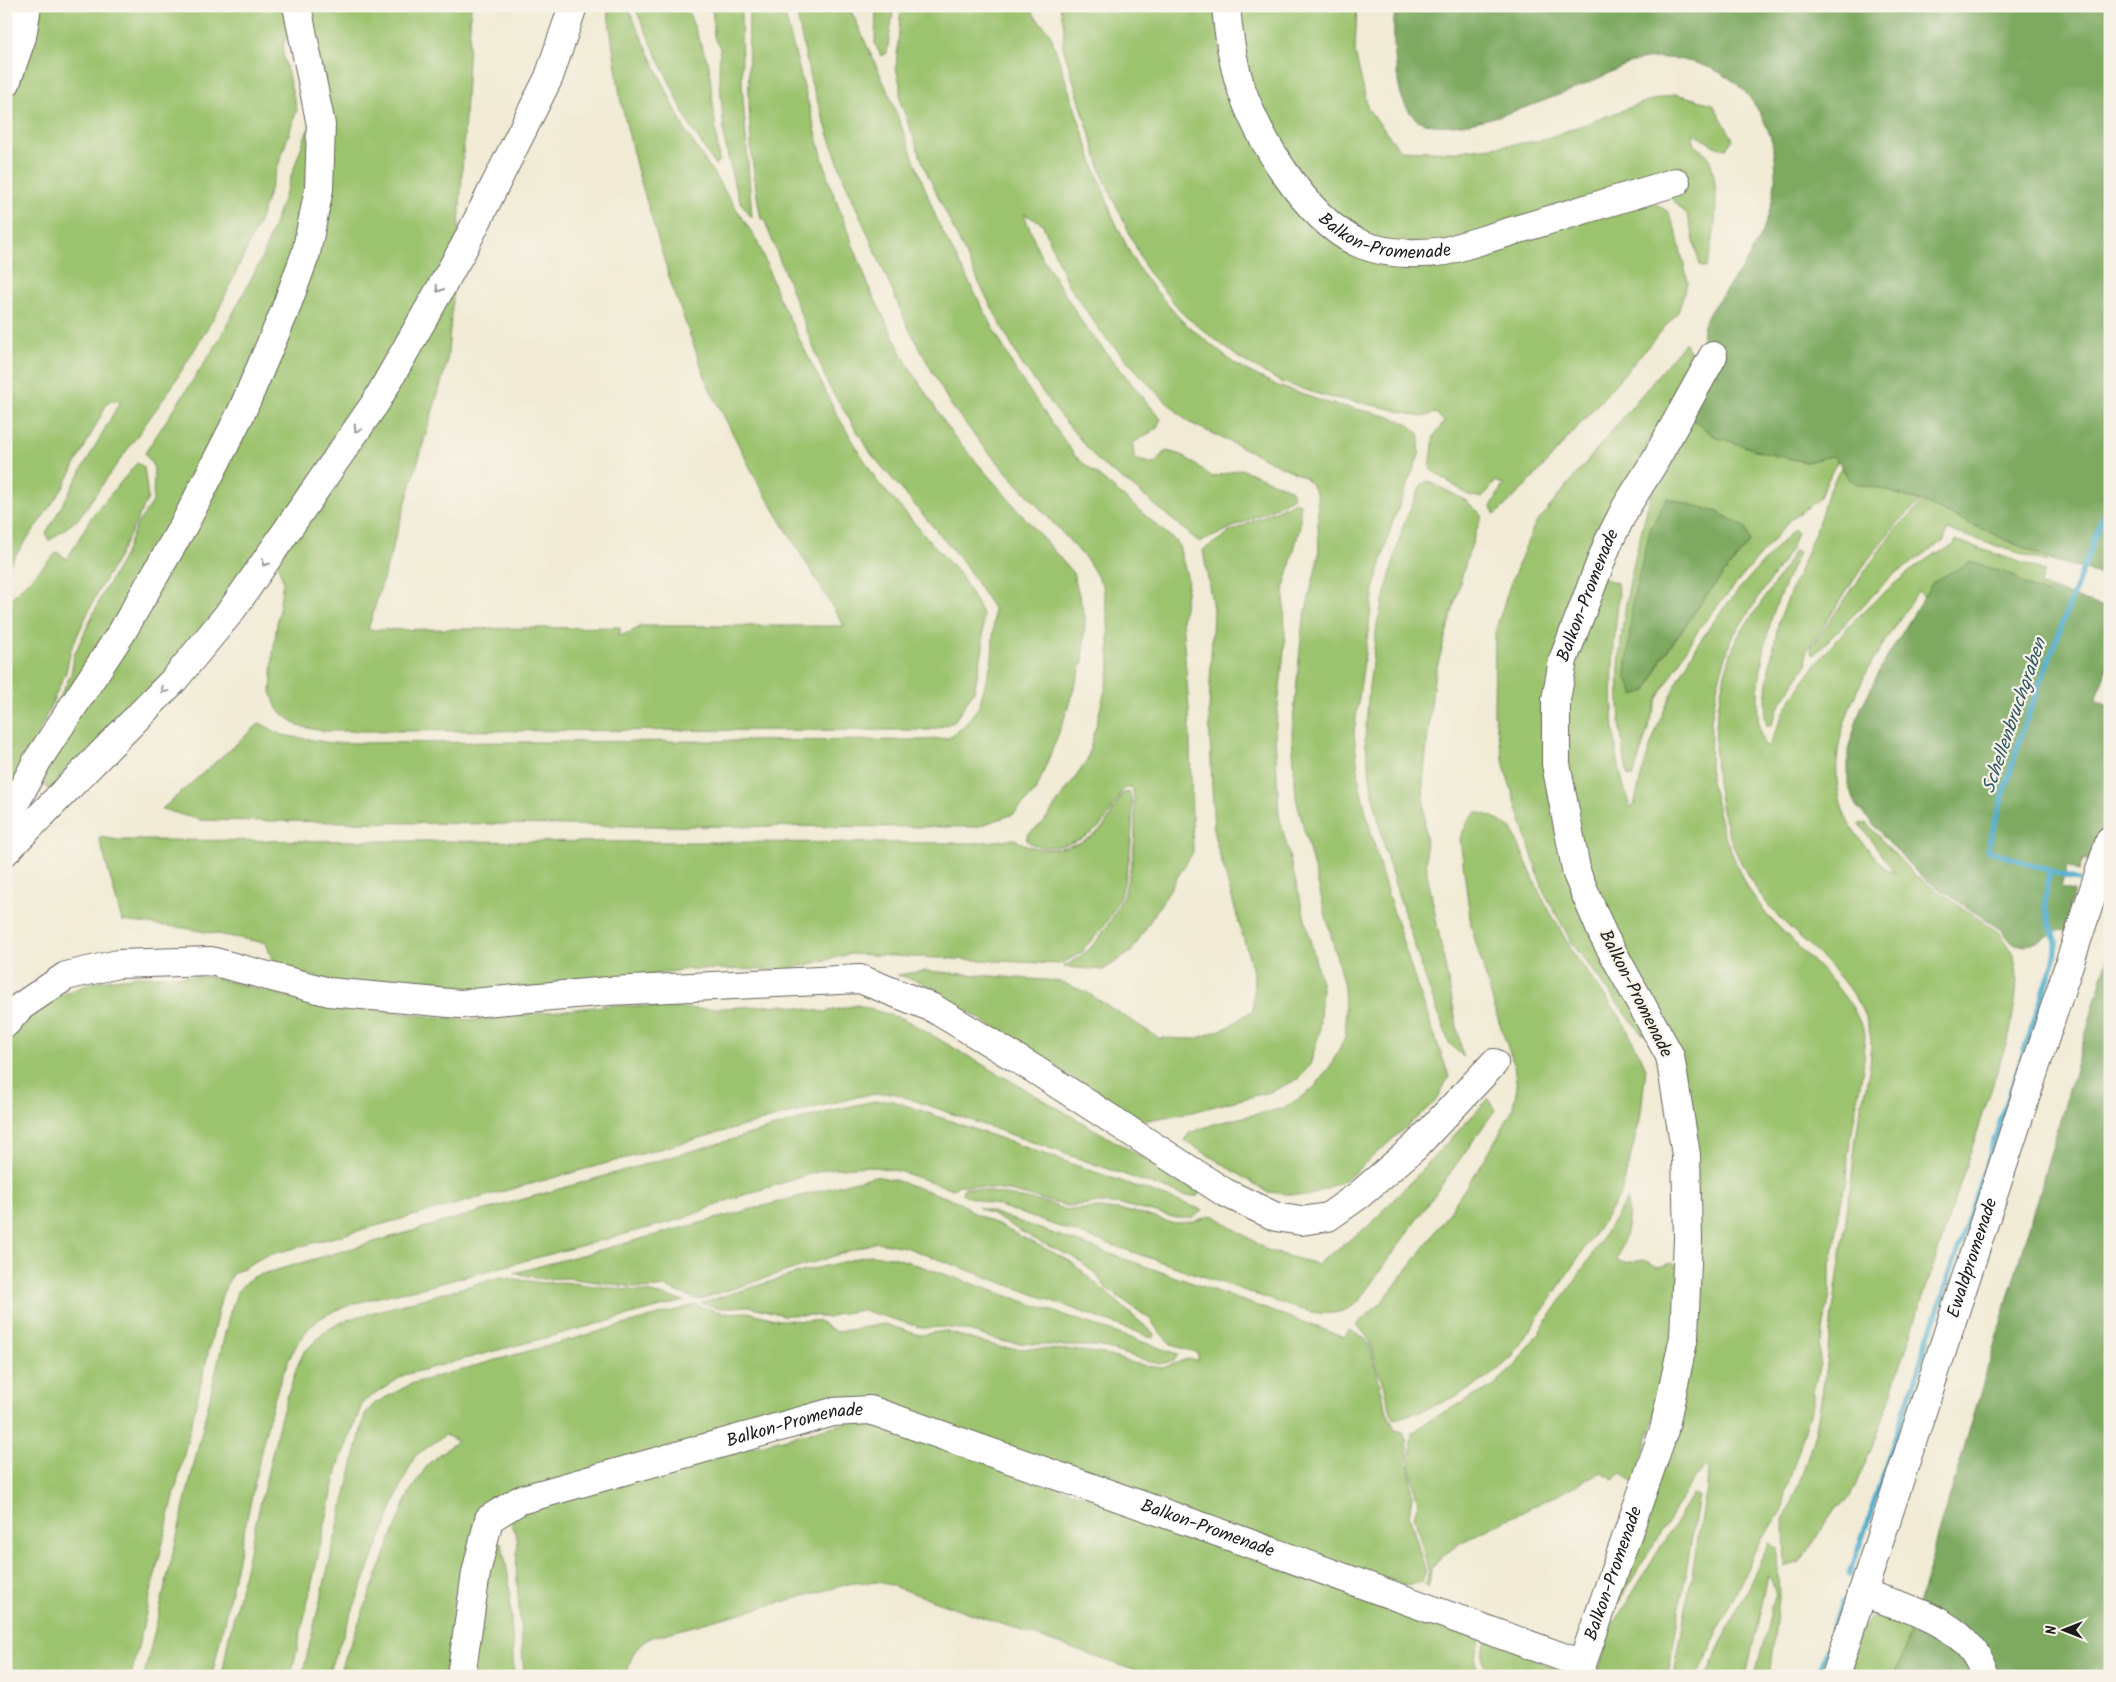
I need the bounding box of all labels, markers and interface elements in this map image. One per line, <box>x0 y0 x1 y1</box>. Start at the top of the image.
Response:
street label: Balkon-Promenade <box>1311 206 1455 268</box>
one-way arrow <box>436 284 446 293</box>
one-way arrow <box>354 424 363 433</box>
street label: Balkon-Promenade <box>1549 524 1627 666</box>
one-way arrow <box>262 558 271 567</box>
water label: Schellenbruchgraben <box>1974 633 2056 798</box>
one-way arrow <box>161 685 170 694</box>
street label: Balkon-Promenade <box>1590 925 1680 1063</box>
street label: Ewaldpromenade <box>1939 1194 2006 1322</box>
street label: Balkon-Promenade <box>723 1396 864 1456</box>
street label: Balkon-Promenade <box>1137 1492 1279 1566</box>
street label: Balkon-Promenade <box>1577 1503 1651 1645</box>
north arrow <box>2038 1604 2088 1654</box>
text: N <box>2041 1625 2063 1634</box>

